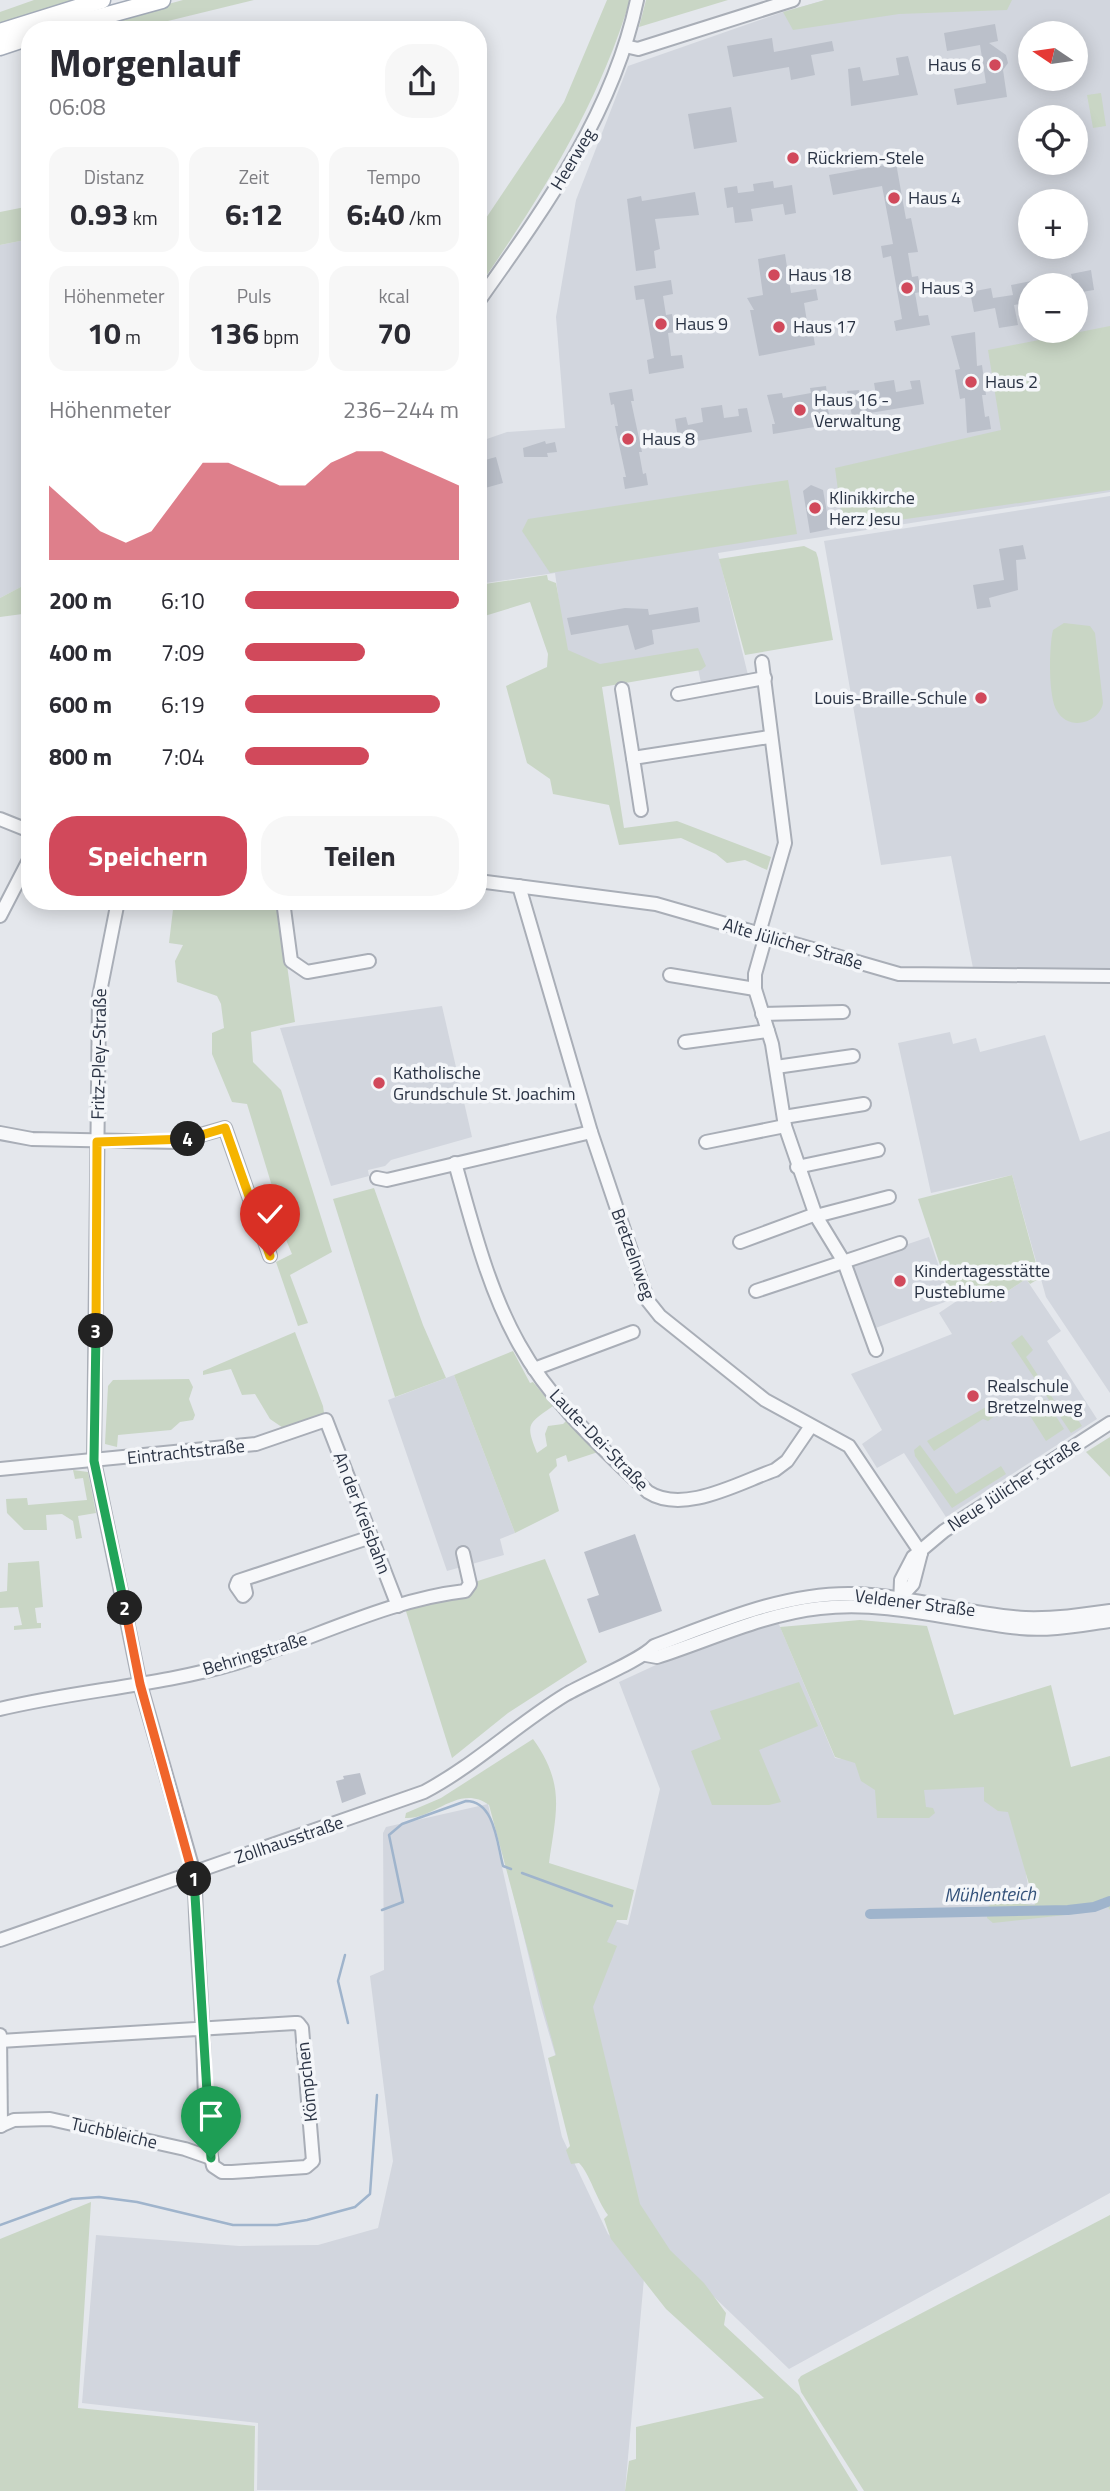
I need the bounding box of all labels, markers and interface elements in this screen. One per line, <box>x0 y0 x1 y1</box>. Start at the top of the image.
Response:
north arrow <box>1018 21 1088 91</box>
map controls <box>1018 21 1088 343</box>
text: Morgenlauf <box>49 34 241 92</box>
button: share <box>385 44 459 118</box>
place label: Haus 6 <box>928 51 981 78</box>
marker: Haus 6 <box>987 57 1003 73</box>
text: 06:08 <box>49 89 106 124</box>
button: locate <box>1018 105 1088 175</box>
street label: Heerweg <box>543 122 602 195</box>
place label: Rückriem-Stele <box>807 144 924 171</box>
marker: Rückriem-Stele <box>785 150 801 166</box>
text: Distanz <box>84 162 144 191</box>
text: Zeit <box>239 162 269 191</box>
text: Tempo <box>367 162 421 191</box>
place label: Haus 4 <box>908 184 961 211</box>
button: + <box>1018 189 1088 259</box>
marker: Haus 4 <box>886 190 902 206</box>
text: 0.93 <box>70 191 128 237</box>
text: 6:12 <box>225 191 283 237</box>
text: 6:40 <box>346 191 405 237</box>
text: km <box>128 203 158 232</box>
text: /km <box>405 203 442 232</box>
place label: Haus 18 <box>788 261 851 288</box>
marker: Haus 18 <box>766 267 782 283</box>
button: − <box>1018 273 1088 343</box>
place label: Haus 3 <box>921 274 974 301</box>
marker: Haus 3 <box>899 280 915 296</box>
text: Höhenmeter <box>63 281 165 310</box>
text: Puls <box>237 281 271 310</box>
text: kcal <box>378 281 410 310</box>
text: 10 <box>87 310 121 356</box>
text: 136 <box>209 310 259 356</box>
text: 70 <box>377 310 411 356</box>
place label: Haus 9 <box>675 310 728 337</box>
place label: Haus 17 <box>793 313 856 340</box>
marker: Haus 9 <box>653 316 669 332</box>
marker: Haus 17 <box>771 319 787 335</box>
text: m <box>121 322 141 351</box>
text: bpm <box>259 322 299 351</box>
place label: Haus 2 <box>985 368 1038 395</box>
marker: Haus 2 <box>963 374 979 390</box>
place label: Haus 16 - Verwaltung <box>814 386 901 434</box>
text: Höhenmeter <box>49 392 171 427</box>
text: 236–244 m <box>343 392 459 427</box>
marker: Haus 16 - Verwaltung <box>792 402 808 418</box>
place label: Haus 8 <box>642 425 695 452</box>
marker: Haus 8 <box>620 431 636 447</box>
place label: Klinikkirche Herz Jesu <box>829 484 915 532</box>
marker: Klinikkirche Herz Jesu <box>807 500 823 516</box>
text: 200 m <box>49 583 112 618</box>
text: 6:10 <box>161 583 205 618</box>
text: 400 m <box>49 635 112 670</box>
text: 7:09 <box>161 635 205 670</box>
place label: Louis-Braille-Schule <box>814 684 967 711</box>
text: 600 m <box>49 687 112 722</box>
text: 6:19 <box>161 687 205 722</box>
marker: Louis-Braille-Schule <box>973 690 989 706</box>
text: 800 m <box>49 739 112 774</box>
text: 7:04 <box>161 739 205 774</box>
button: Speichern <box>49 816 247 896</box>
button: Teilen <box>261 816 459 896</box>
street label: Alte Jülicher Straße <box>720 911 866 976</box>
street label: Fritz-Pley-Straße <box>84 988 113 1120</box>
place label: Katholische Grundschule St. Joachim <box>393 1059 576 1107</box>
marker: Katholische Grundschule St. Joachim <box>371 1075 387 1091</box>
pin: 4 <box>170 1122 206 1156</box>
text: 4 <box>182 1124 193 1153</box>
pin <box>240 1184 300 1256</box>
icon: check <box>251 1195 289 1233</box>
street label: Bretzelnweg <box>604 1204 662 1303</box>
place label: Kindertagesstätte Pusteblume <box>914 1257 1050 1305</box>
marker: Kindertagesstätte Pusteblume <box>892 1273 908 1289</box>
pin: 3 <box>78 1314 114 1348</box>
text: 3 <box>90 1316 101 1345</box>
place label: Realschule Bretzelnweg <box>987 1372 1082 1420</box>
street label: Laute-Dei-Straße <box>543 1382 655 1497</box>
marker: Realschule Bretzelnweg <box>965 1388 981 1404</box>
street label: Neue Jülicher Straße <box>942 1431 1086 1538</box>
street label: Eintrachtstraße <box>126 1432 246 1471</box>
street label: An der Kreisbahn <box>327 1448 398 1578</box>
street label: Veldener Straße <box>853 1582 977 1623</box>
pin: 2 <box>108 1590 142 1626</box>
text: 2 <box>119 1593 130 1622</box>
street label: Behringstraße <box>199 1625 311 1682</box>
street label: Zollhausstraße <box>231 1808 347 1871</box>
pin: 1 <box>176 1862 212 1896</box>
text: 1 <box>188 1864 199 1893</box>
water label: Mühlenteich <box>944 1878 1037 1909</box>
street label: Kömpchen <box>289 2041 324 2123</box>
pin <box>181 2086 241 2158</box>
icon: arrive <box>192 2097 230 2135</box>
street label: Tuchbleiche <box>68 2109 160 2156</box>

